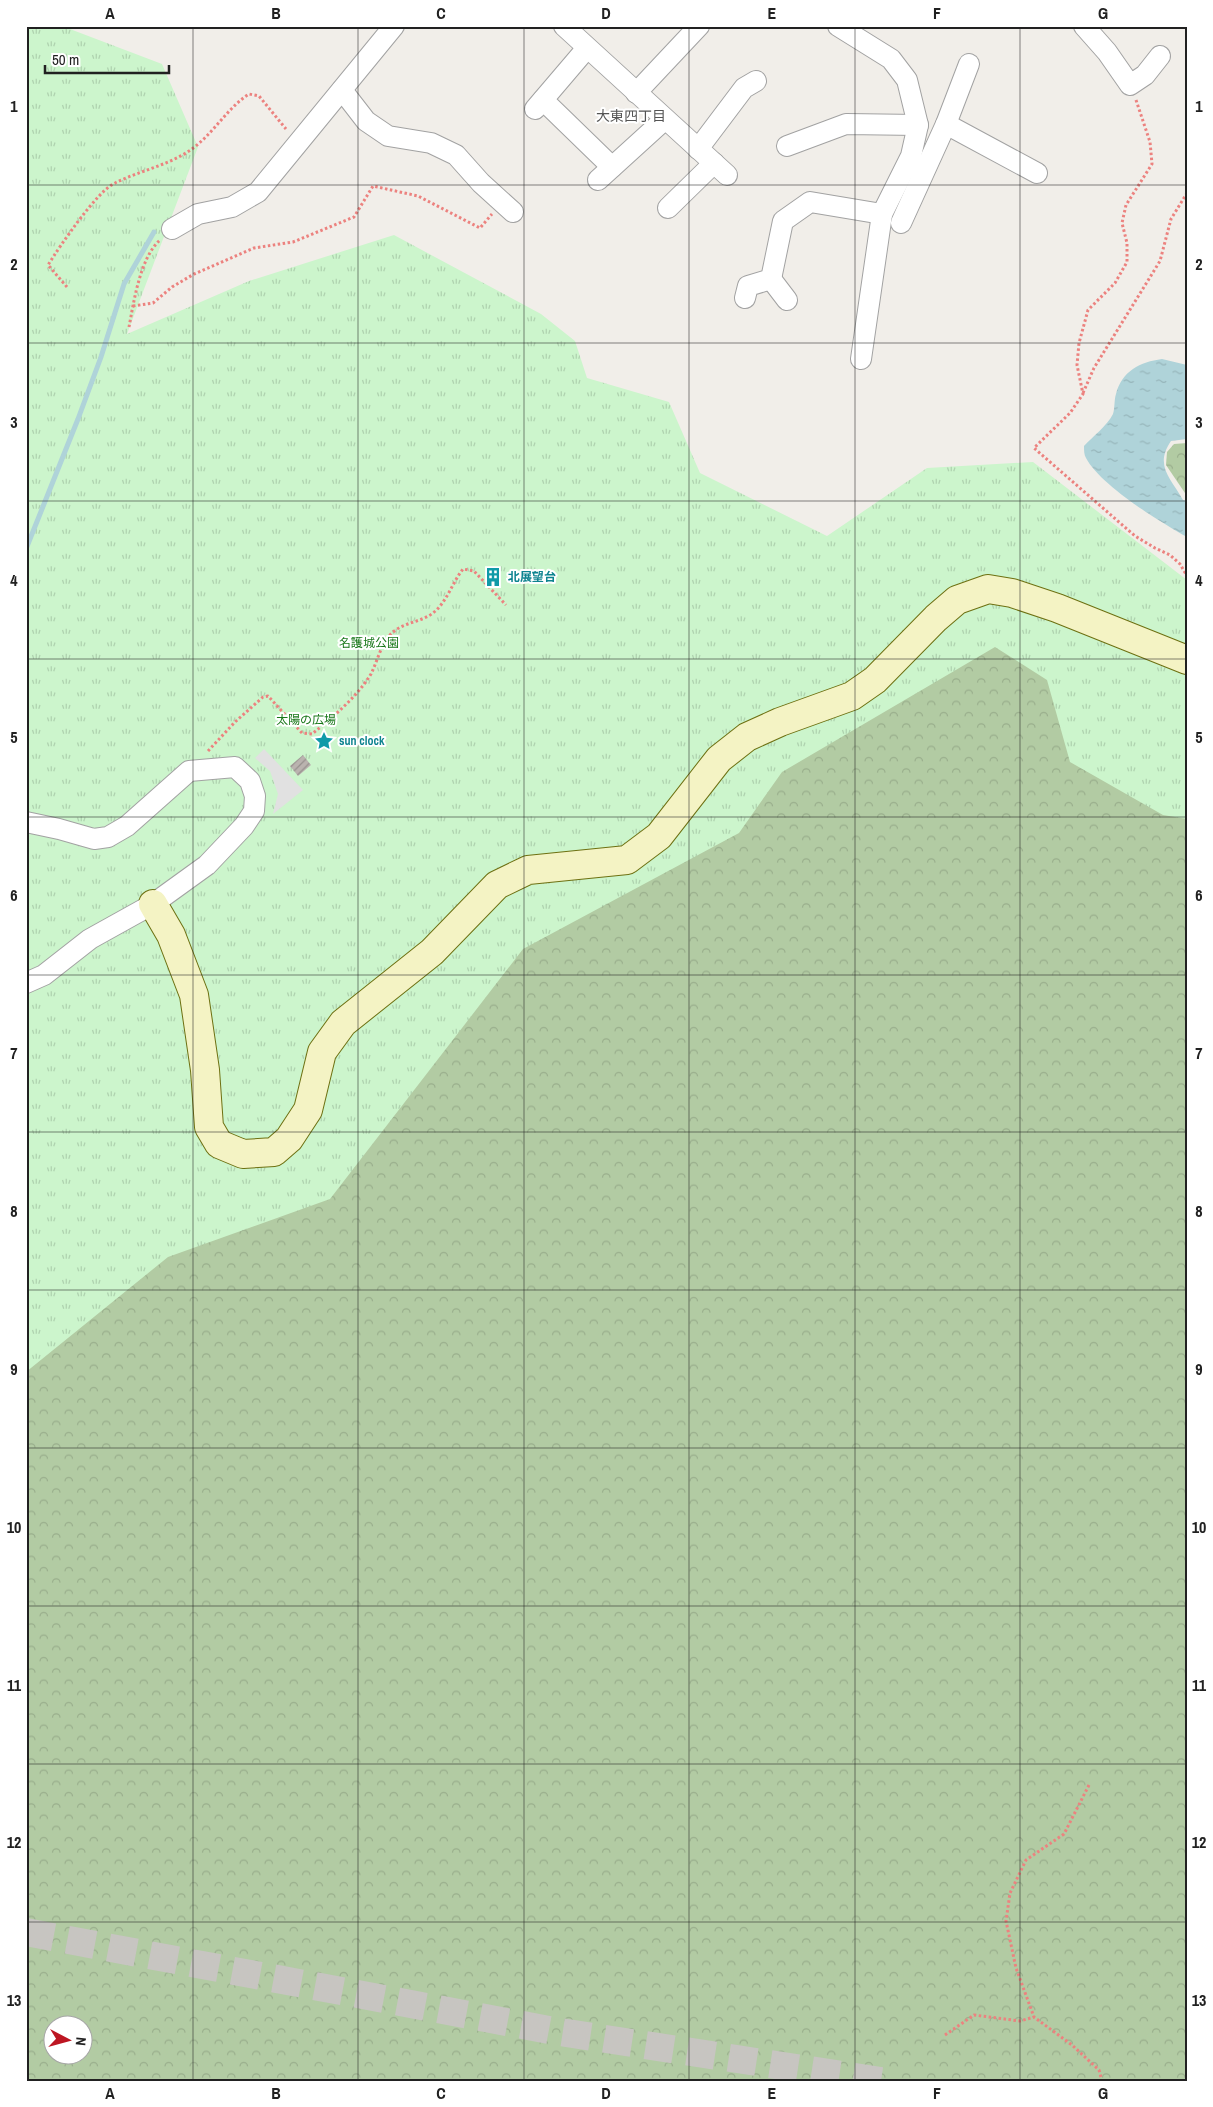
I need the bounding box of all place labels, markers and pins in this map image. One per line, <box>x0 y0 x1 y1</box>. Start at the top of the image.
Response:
building icon: 北展望台 <box>482 566 504 588</box>
place label: 北展望台 <box>508 569 556 585</box>
place icon: sun clock <box>313 730 335 752</box>
place label: sun clock <box>339 733 385 749</box>

